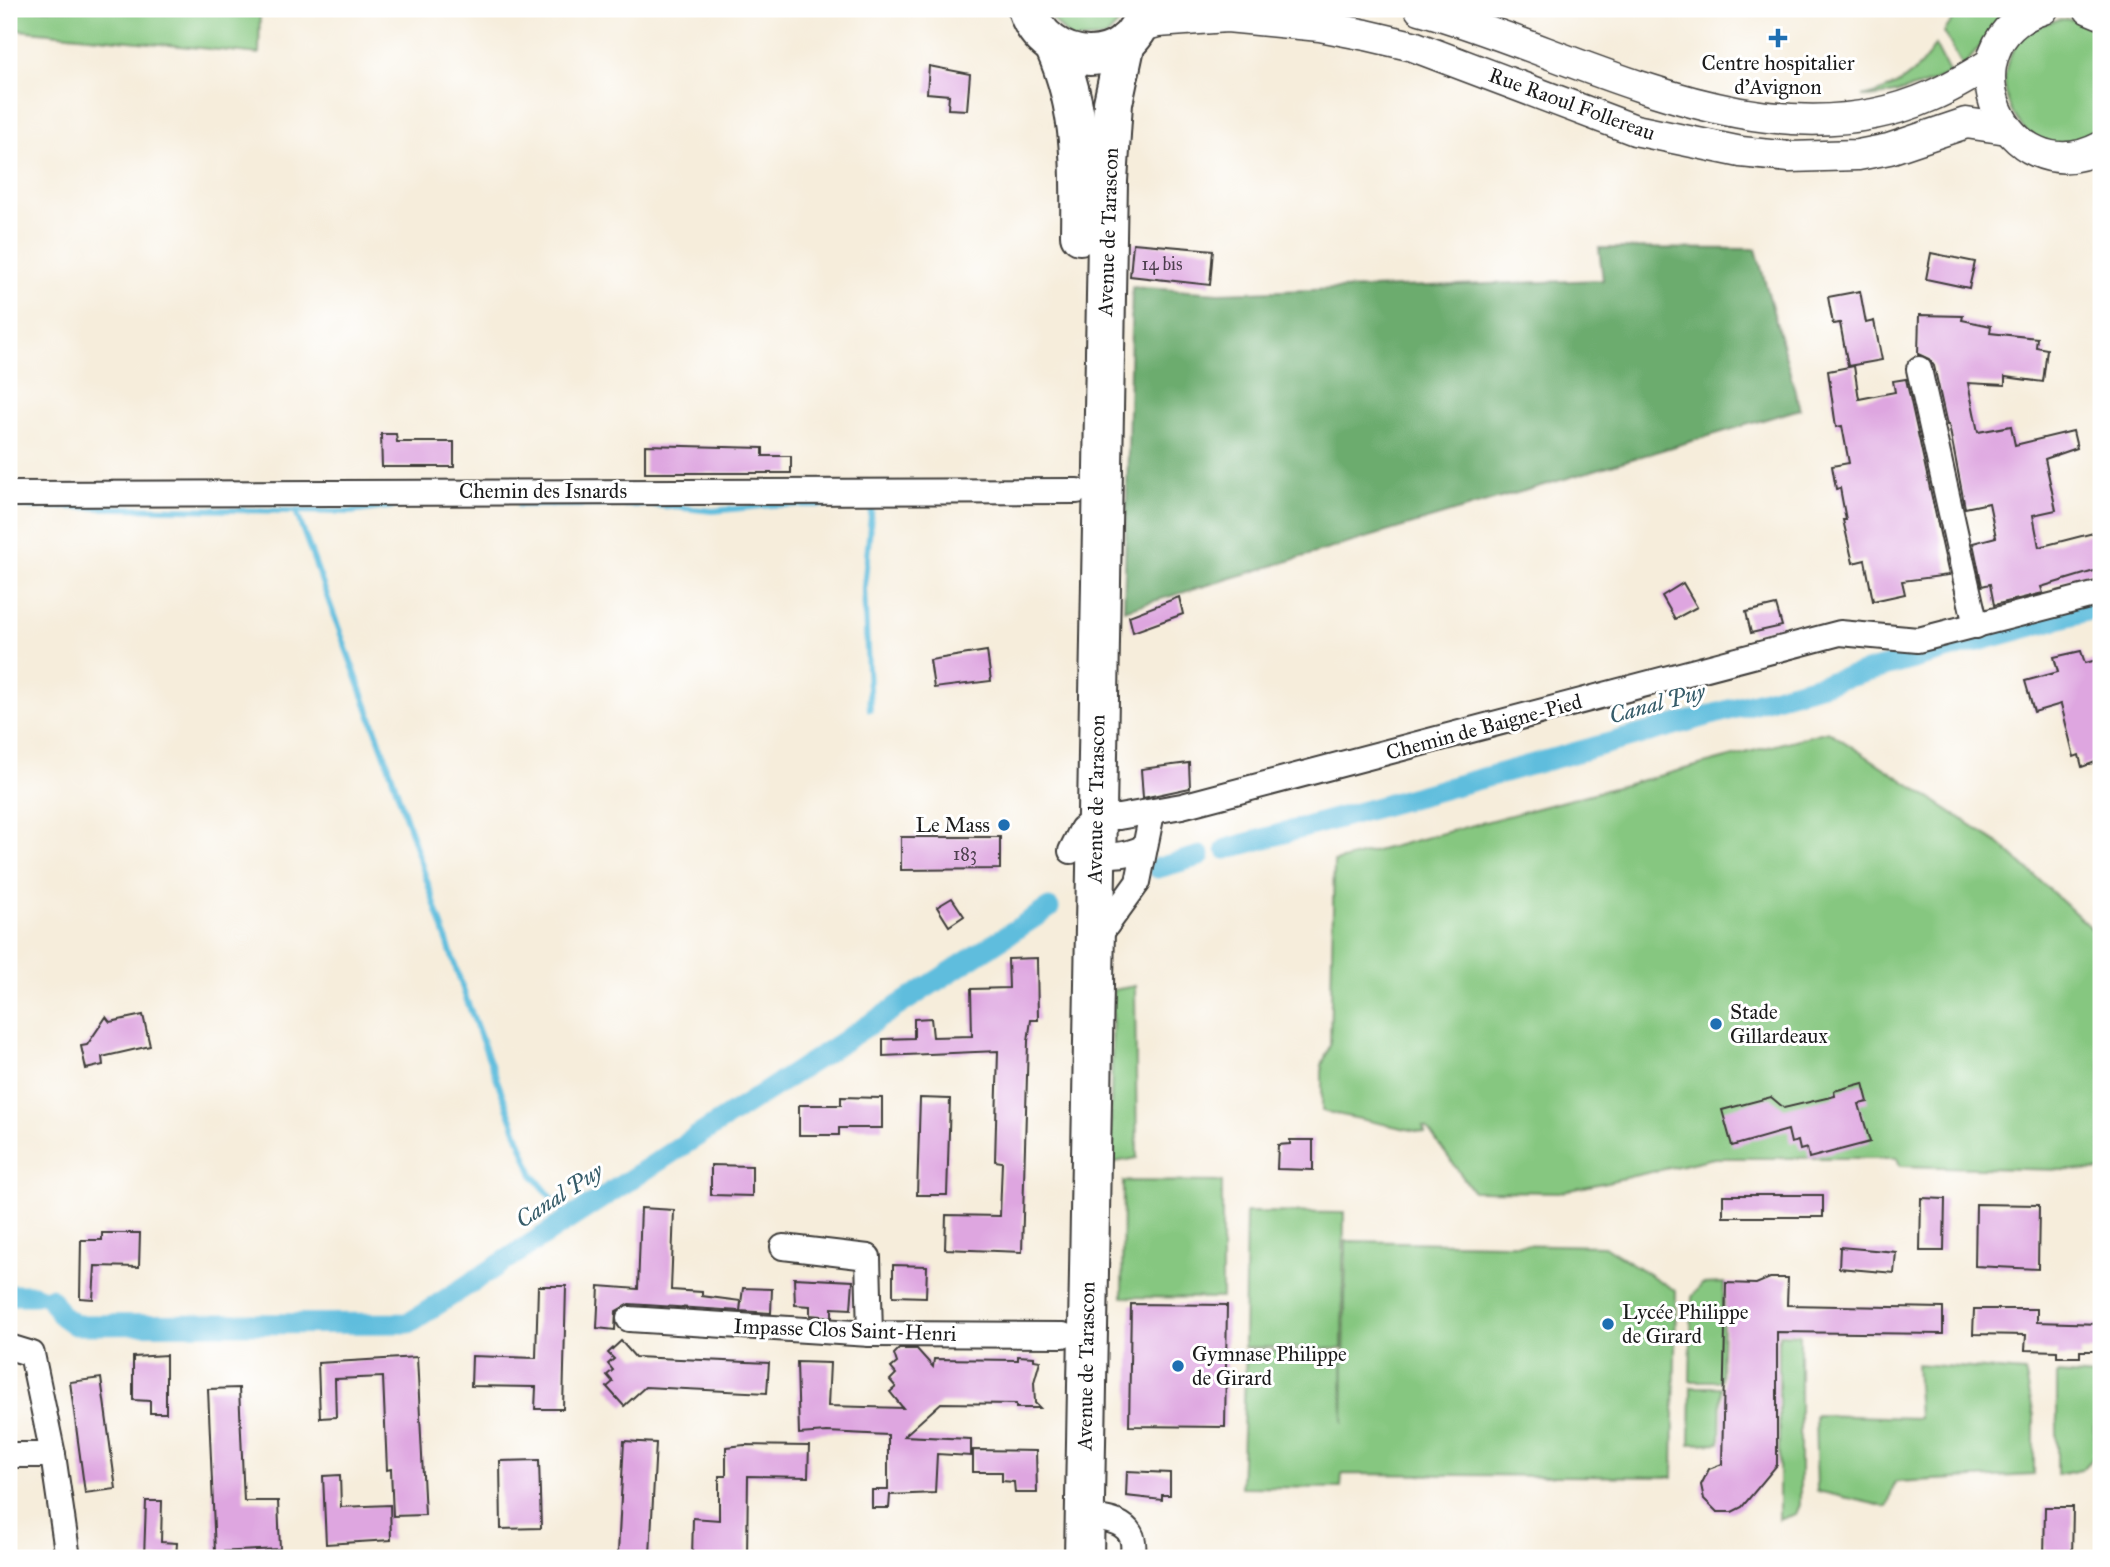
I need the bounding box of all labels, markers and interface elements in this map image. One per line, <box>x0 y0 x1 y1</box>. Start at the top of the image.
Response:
marker: Centre hospitalier d'Avignon <box>1768 28 1788 48</box>
place label: Centre hospitalier d'Avignon <box>1701 50 1855 100</box>
street label: Rue Raoul Follereau <box>1485 62 1659 146</box>
street label: Avenue de Tarascon <box>1092 147 1124 318</box>
house number: 14 bis <box>1141 253 1183 275</box>
street label: Chemin des Isnards <box>459 478 627 504</box>
water label: Canal Puy <box>1606 676 1710 729</box>
street label: Chemin de Baigne-Pied <box>1383 688 1585 766</box>
street label: Avenue de Tarascon <box>1082 714 1110 885</box>
place label: Le Mass <box>915 812 990 838</box>
marker: Le Mass <box>996 817 1012 833</box>
house number: 183 <box>953 843 977 865</box>
place label: Stade Gillardeaux <box>1730 999 1828 1049</box>
marker: Stade Gillardeaux <box>1708 1016 1724 1032</box>
water label: Canal Puy <box>510 1156 609 1234</box>
street label: Avenue de Tarascon <box>1072 1281 1100 1452</box>
place label: Lycée Philippe de Girard <box>1622 1299 1749 1349</box>
street label: Impasse Clos Saint-Henri <box>733 1313 957 1347</box>
marker: Lycée Philippe de Girard <box>1600 1316 1616 1332</box>
place label: Gymnase Philippe de Girard <box>1192 1341 1347 1391</box>
marker: Gymnase Philippe de Girard <box>1170 1358 1186 1374</box>

